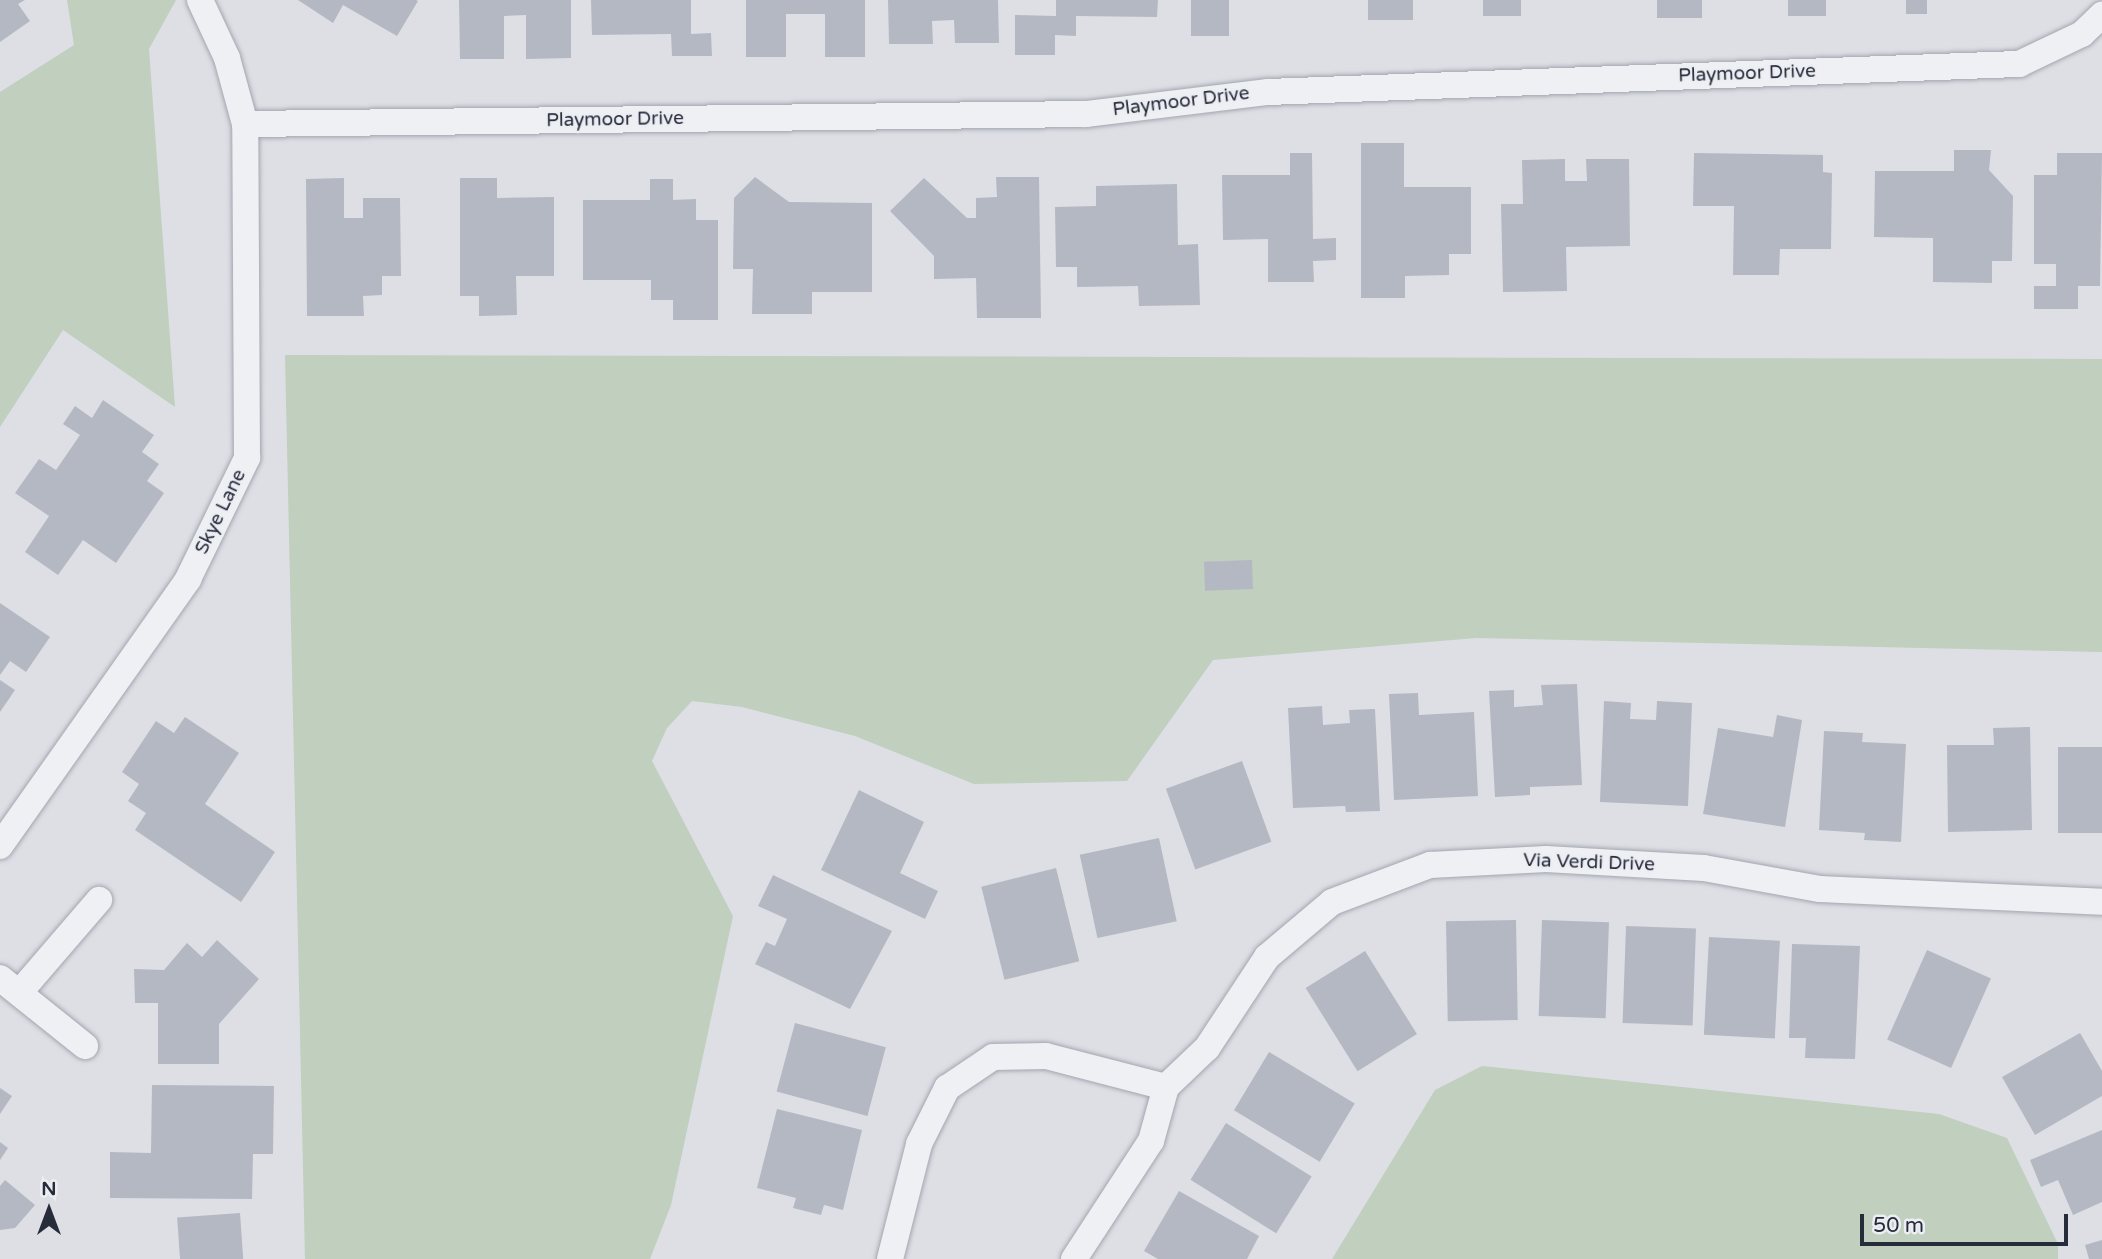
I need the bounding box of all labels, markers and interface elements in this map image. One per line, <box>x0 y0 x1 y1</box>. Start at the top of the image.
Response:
street label: Playmoor Drive <box>1678 60 1816 88</box>
street label: Playmoor Drive <box>1111 82 1251 122</box>
street label: Playmoor Drive <box>546 107 684 133</box>
street label: Skye Lane <box>191 466 251 558</box>
street label: Via Verdi Drive <box>1523 849 1655 877</box>
north arrow <box>14 1175 84 1245</box>
text: N <box>41 1178 57 1200</box>
scale bar <box>1864 1200 2072 1244</box>
text: 50 m <box>1873 1213 1924 1238</box>

